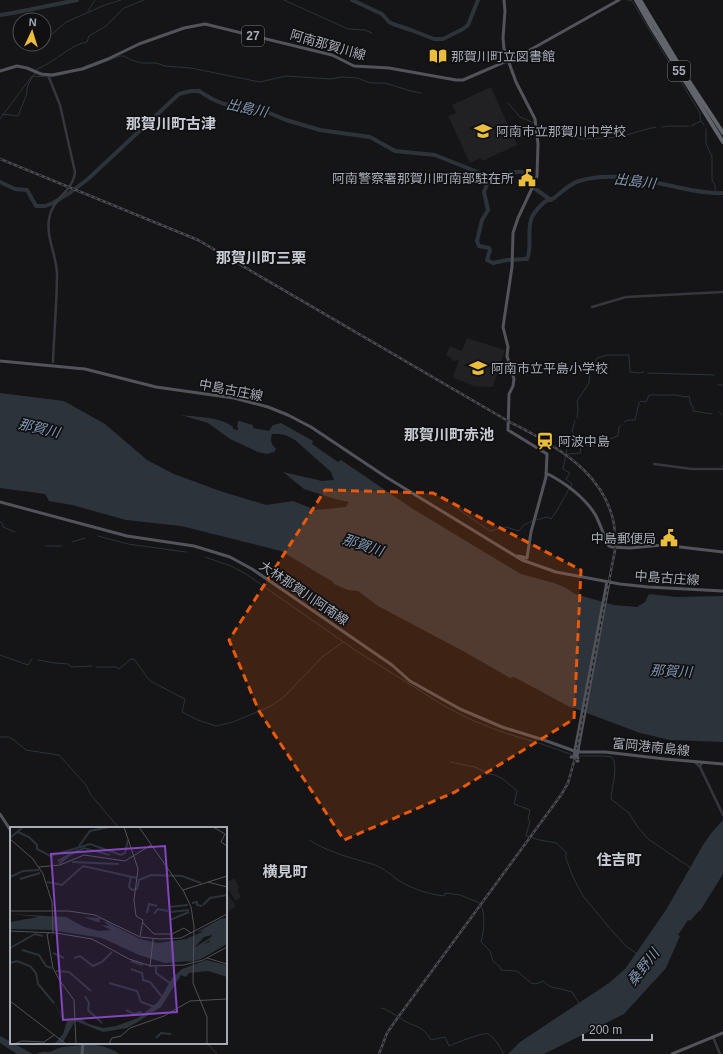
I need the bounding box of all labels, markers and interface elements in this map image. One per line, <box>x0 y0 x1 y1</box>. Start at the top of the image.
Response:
north arrow <box>12 12 52 52</box>
text: N <box>28 16 37 28</box>
road number: 27 <box>242 26 264 46</box>
street label: 阿南那賀川線 <box>288 27 368 63</box>
library icon: 那賀川町立図書館 <box>428 46 448 66</box>
place label: 那賀川町立図書館 <box>451 49 555 64</box>
road number: 55 <box>668 61 690 81</box>
water label: 出島川 <box>225 96 271 121</box>
district label: 那賀川町古津 <box>126 115 216 132</box>
school or university icon: 阿南市立那賀川中学校 <box>473 121 493 141</box>
place label: 阿南市立那賀川中学校 <box>496 124 626 139</box>
public building icon: 阿南警察署那賀川町南部駐在所 <box>517 168 537 188</box>
place label: 阿南警察署那賀川町南部駐在所 <box>332 171 514 186</box>
water label: 出島川 <box>613 171 659 192</box>
district label: 那賀川町三栗 <box>216 249 306 266</box>
school or university icon: 阿南市立平島小学校 <box>468 358 488 378</box>
place label: 阿南市立平島小学校 <box>491 361 608 376</box>
street label: 中島古庄線 <box>198 376 264 404</box>
water label: 那賀川 <box>17 415 63 441</box>
district label: 那賀川町赤池 <box>404 426 494 443</box>
station icon: 阿波中島 <box>535 431 555 451</box>
place label: 阿波中島 <box>558 434 610 449</box>
public building icon: 中島郵便局 <box>659 528 679 548</box>
water label: 那賀川 <box>341 531 387 560</box>
place label: 中島郵便局 <box>591 531 656 546</box>
street label: 大林那賀川阿南線 <box>257 558 351 628</box>
street label: 中島古庄線 <box>634 568 700 588</box>
water label: 那賀川 <box>650 662 694 680</box>
street label: 富岡港南島線 <box>611 735 691 759</box>
inset map <box>10 827 227 1044</box>
district label: 住吉町 <box>596 851 642 868</box>
district label: 横見町 <box>262 863 308 880</box>
water label: 桑野川 <box>624 944 663 988</box>
scale bar <box>583 1016 652 1042</box>
text: 200 m <box>589 1023 622 1037</box>

